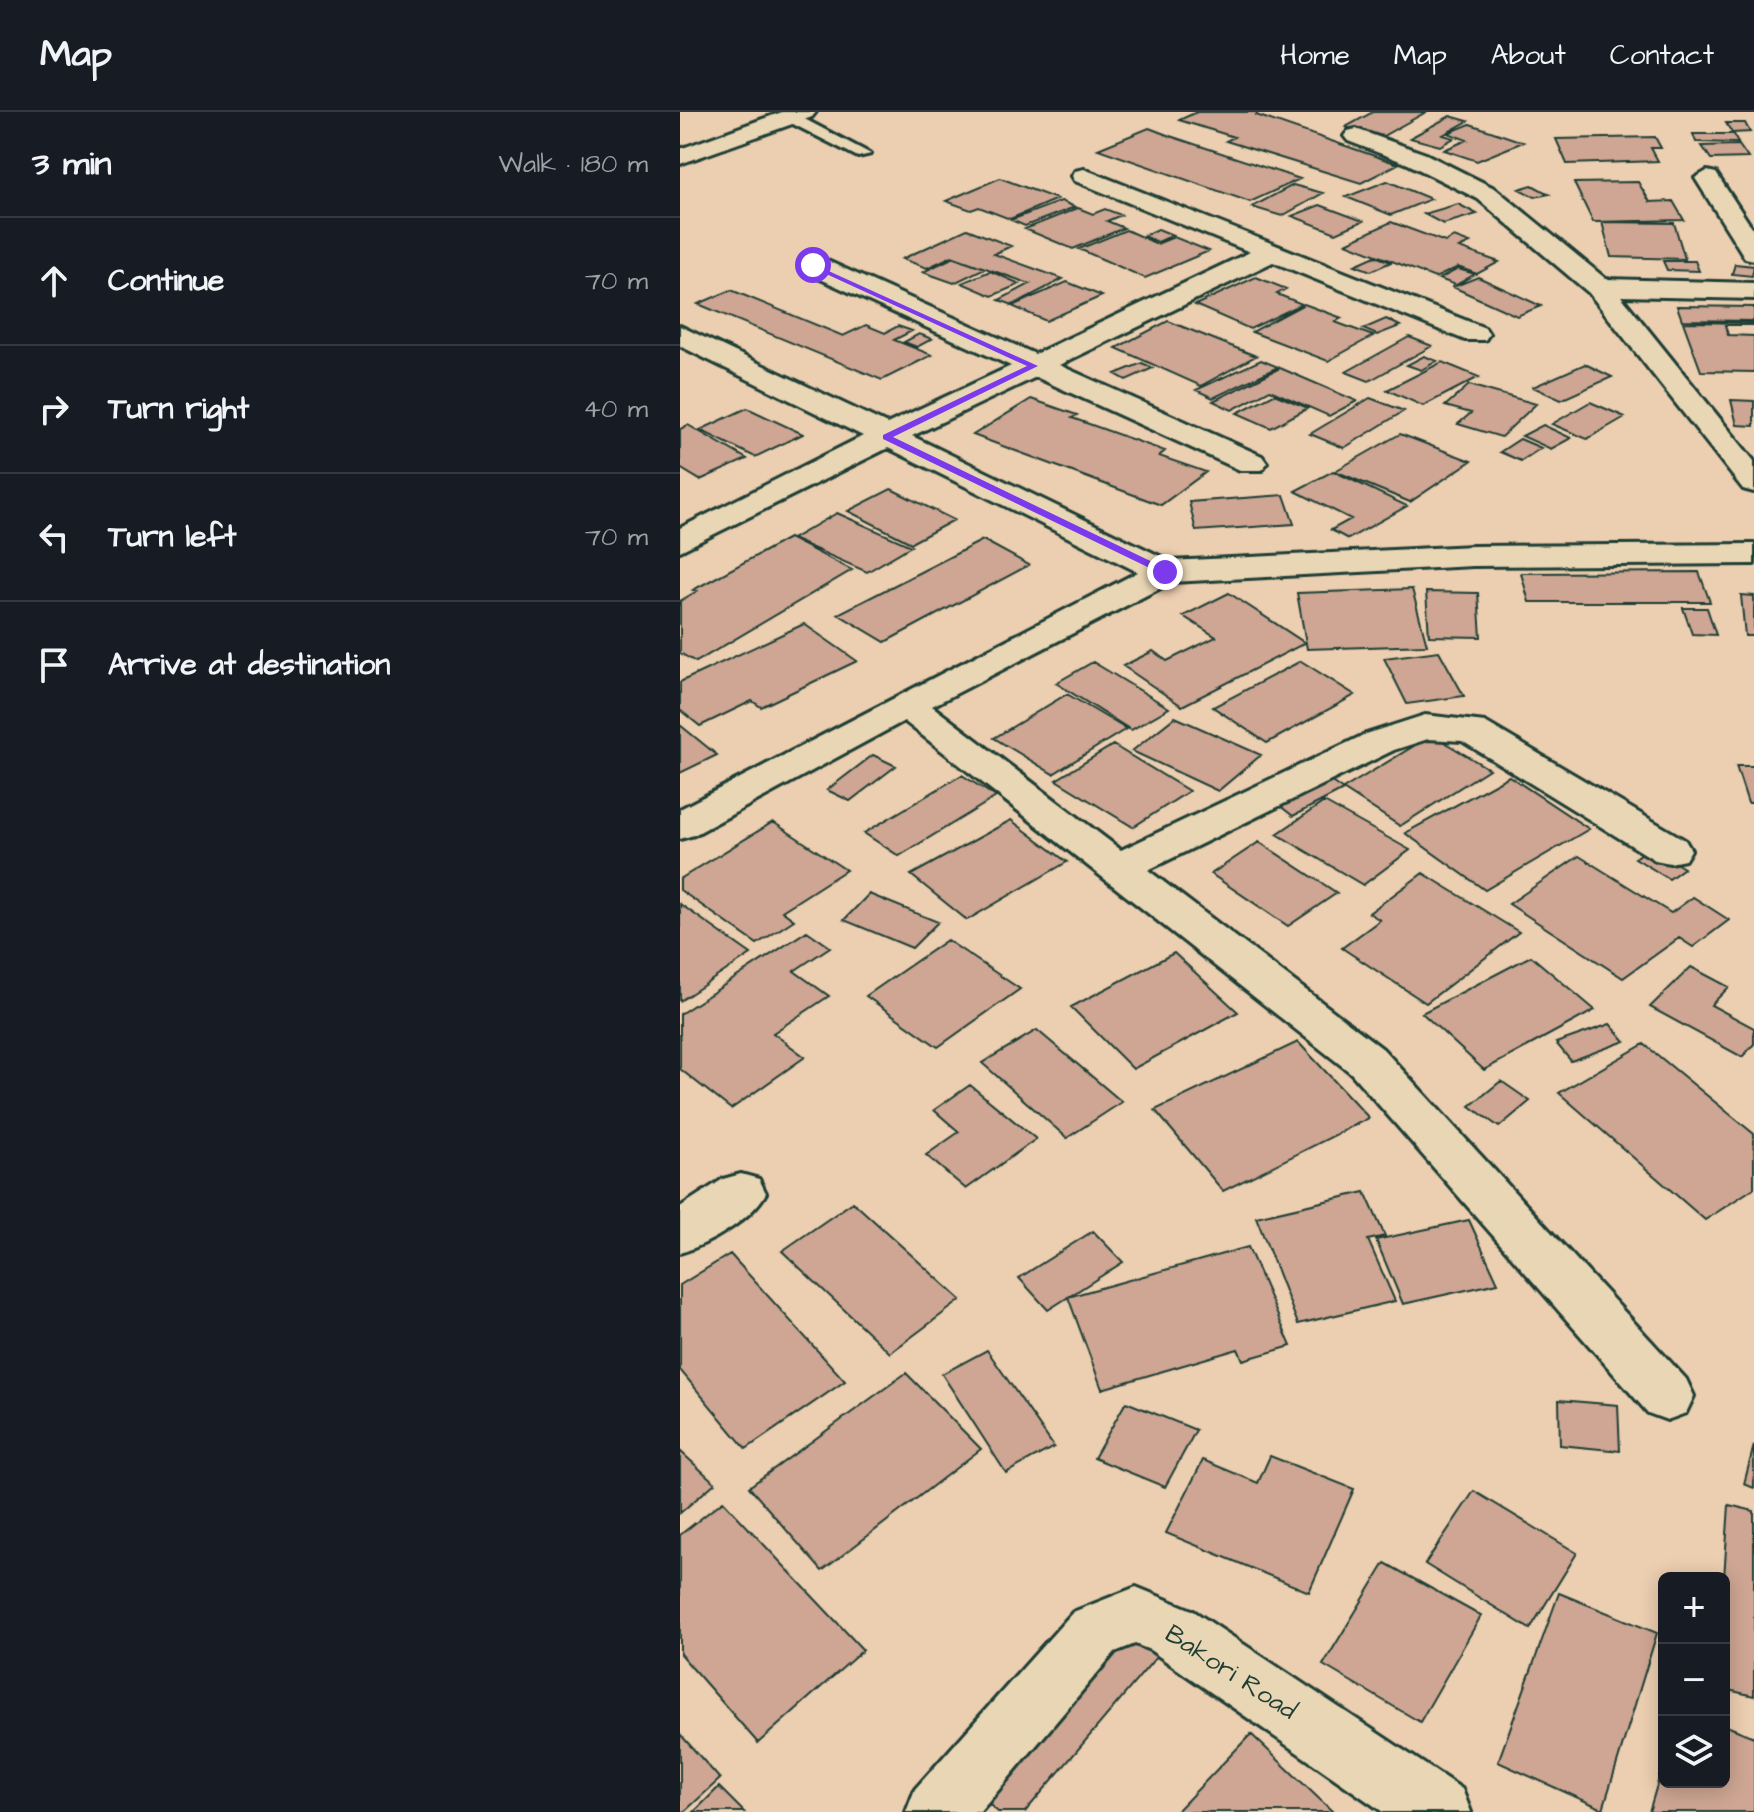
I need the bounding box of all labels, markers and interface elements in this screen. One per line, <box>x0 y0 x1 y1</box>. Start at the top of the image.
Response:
text: Map <box>40 29 112 81</box>
text: Home <box>1280 36 1350 75</box>
text: Map <box>1394 36 1447 75</box>
text: About <box>1491 36 1566 75</box>
text: Contact <box>1610 36 1714 75</box>
text: 3 min <box>32 140 112 188</box>
text: Walk · 180 m <box>499 146 648 182</box>
route start <box>795 247 831 283</box>
icon: ahead <box>32 259 76 303</box>
text: Continue <box>108 260 224 302</box>
text: 70 m <box>585 263 648 299</box>
icon: right <box>32 387 76 431</box>
text: Turn right <box>108 388 249 430</box>
text: 40 m <box>583 391 648 427</box>
icon: left <box>32 515 76 559</box>
text: Turn left <box>108 516 236 558</box>
text: 70 m <box>585 519 648 555</box>
route end <box>1147 554 1183 590</box>
icon: arrive <box>32 643 76 687</box>
text: Arrive at destination <box>108 644 390 686</box>
map controls <box>1658 1572 1730 1788</box>
button: + <box>1658 1572 1730 1644</box>
street label: Bakori Road <box>1158 1616 1304 1728</box>
button: − <box>1658 1644 1730 1716</box>
button: layers <box>1658 1716 1730 1788</box>

